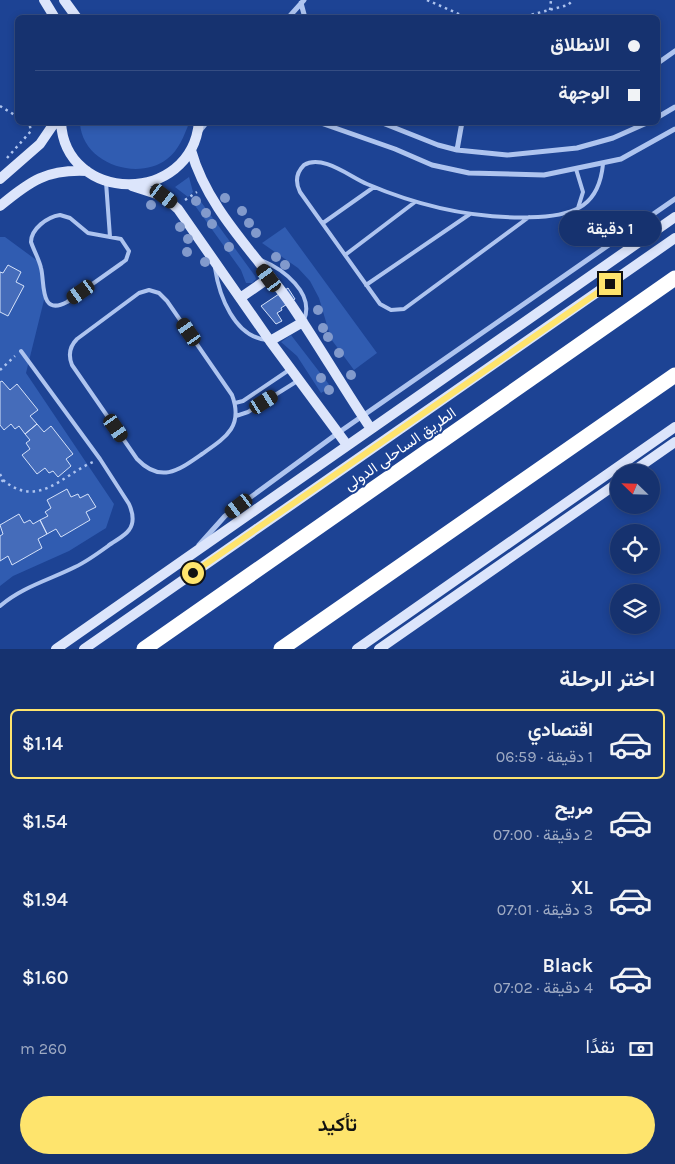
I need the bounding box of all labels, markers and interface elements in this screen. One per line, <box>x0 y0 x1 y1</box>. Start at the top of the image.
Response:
text: الانطلاق <box>550 34 610 56</box>
text: الوجهة <box>558 82 610 104</box>
car <box>147 181 180 211</box>
callout: 1 دقيقة <box>559 212 661 246</box>
text: 1 دقيقة <box>586 219 634 238</box>
car <box>254 261 283 295</box>
route end <box>599 273 621 295</box>
car <box>64 277 97 307</box>
car <box>174 315 203 349</box>
car <box>247 388 280 416</box>
street label: الطريق الساحلى الدولى <box>341 404 460 495</box>
car <box>101 411 130 445</box>
north arrow <box>610 464 660 514</box>
map controls <box>610 464 660 634</box>
car <box>222 491 255 521</box>
button: locate <box>610 524 660 574</box>
route start <box>182 562 204 584</box>
button: layers <box>610 584 660 634</box>
text: اختر الرحلة <box>559 666 655 692</box>
text: اقتصادي <box>528 719 593 741</box>
icon: car <box>608 722 653 767</box>
text: $1.14 <box>22 733 63 755</box>
text: 1 دقيقة · 06:59 <box>496 747 593 766</box>
text: مريح <box>555 797 593 819</box>
icon: car <box>608 800 653 845</box>
text: $1.54 <box>22 811 67 833</box>
text: 2 دقيقة · 07:00 <box>493 825 593 844</box>
text: XL <box>571 877 593 899</box>
icon: car <box>608 878 653 923</box>
text: $1.94 <box>22 889 68 911</box>
text: 3 دقيقة · 07:01 <box>497 900 593 919</box>
text: Black <box>542 955 593 977</box>
icon: car <box>608 956 653 1001</box>
text: $1.60 <box>22 967 69 989</box>
text: 4 دقيقة · 07:02 <box>493 978 593 997</box>
icon: cash <box>627 1035 655 1063</box>
text: نقدًا <box>586 1036 615 1058</box>
text: 260 m <box>20 1039 67 1058</box>
button: تأكيد <box>20 1096 655 1154</box>

